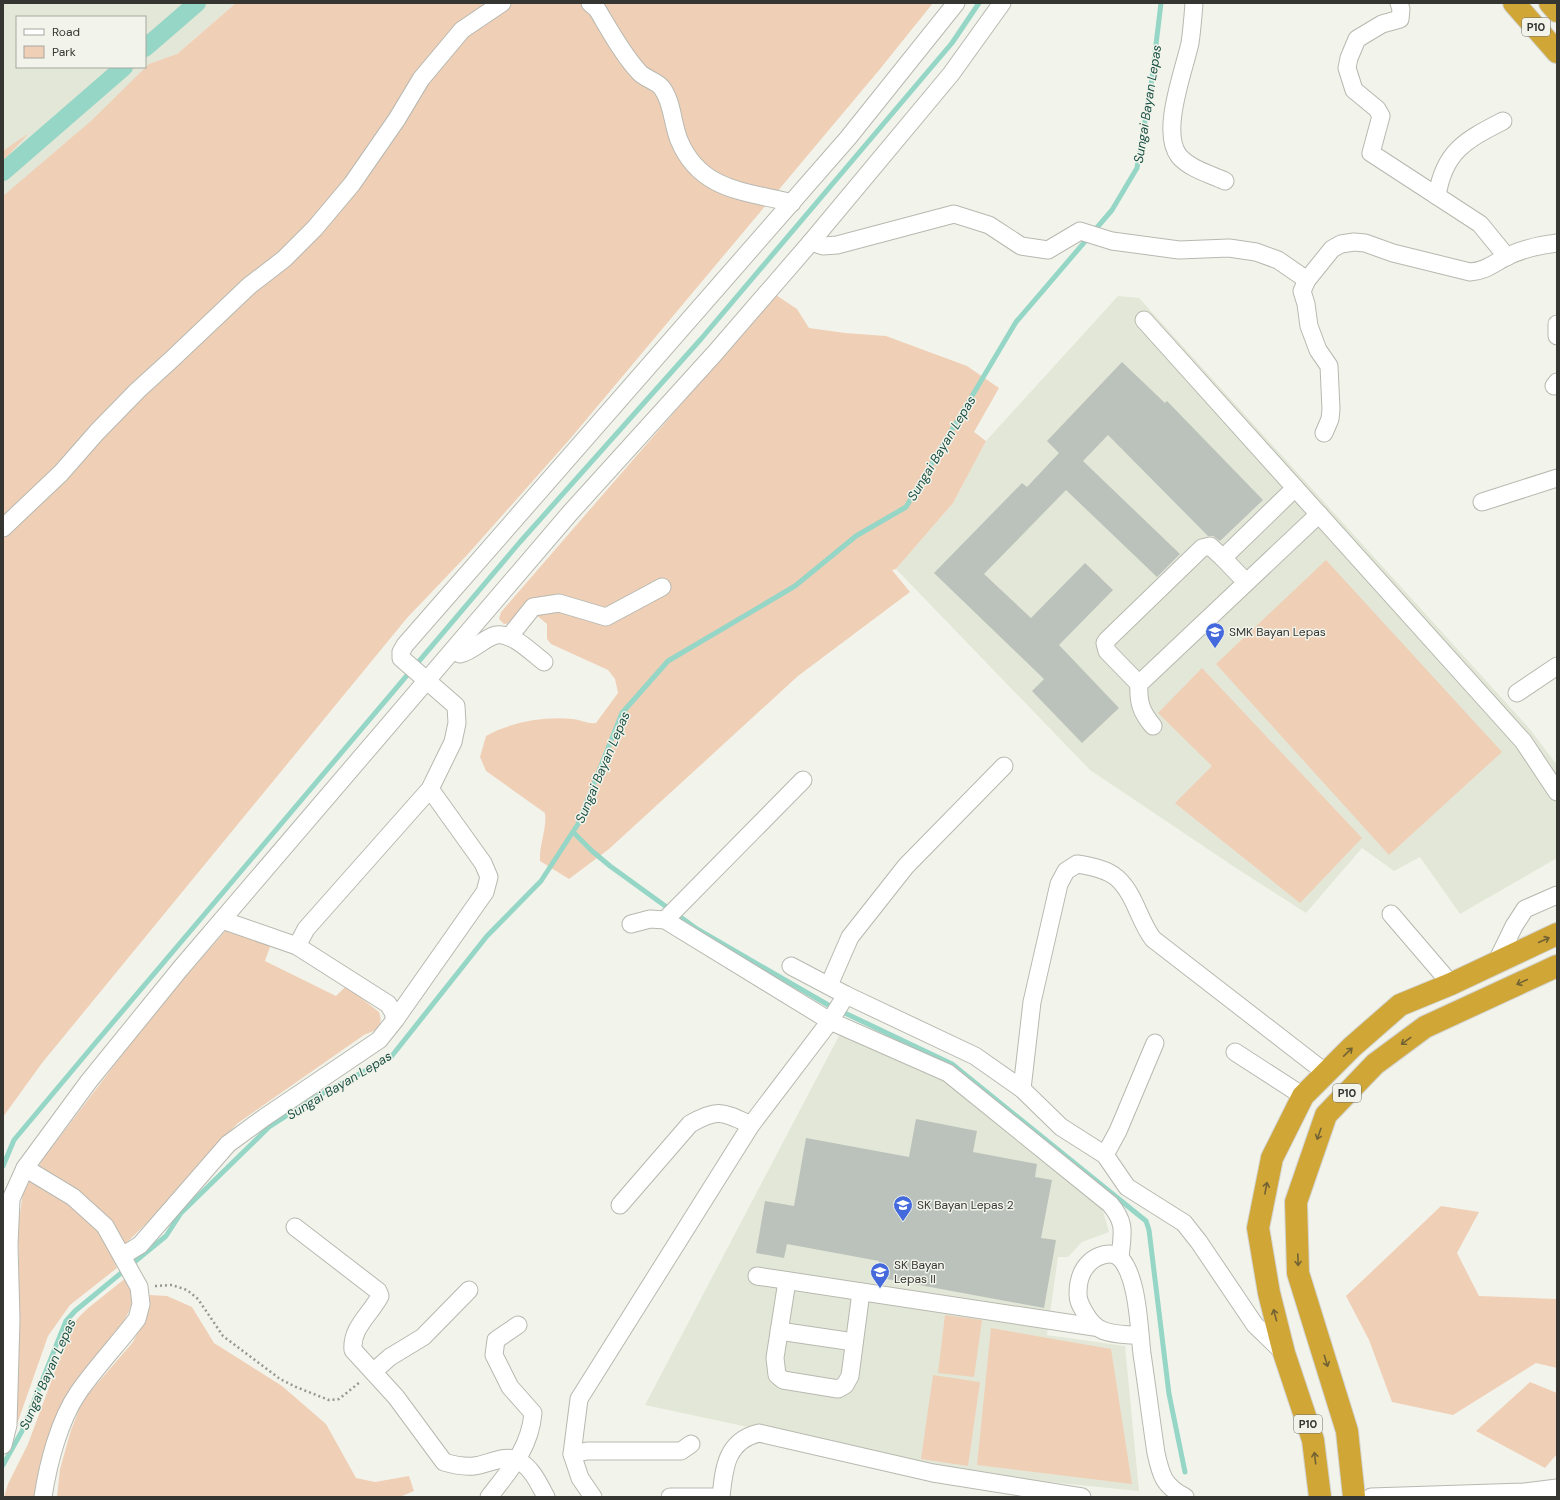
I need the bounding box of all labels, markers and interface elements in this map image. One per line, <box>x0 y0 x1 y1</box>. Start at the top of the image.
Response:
legend <box>16 16 146 68</box>
road number: P10 <box>1522 18 1550 36</box>
text: Road <box>52 24 80 40</box>
text: Park <box>52 44 76 60</box>
water label: Sungai Bayan Lepas <box>1130 44 1165 164</box>
water label: Sungai Bayan Lepas <box>903 393 980 504</box>
school or university icon: SMK Bayan Lepas <box>1204 621 1226 649</box>
place label: SMK Bayan Lepas <box>1229 624 1326 640</box>
water label: Sungai Bayan Lepas <box>571 709 634 826</box>
one-way arrow <box>1538 936 1550 943</box>
one-way arrow <box>1516 979 1528 986</box>
one-way arrow <box>1401 1037 1412 1045</box>
water label: Sungai Bayan Lepas <box>284 1047 395 1124</box>
one-way arrow <box>1343 1047 1353 1056</box>
road number: P10 <box>1333 1084 1361 1102</box>
one-way arrow <box>1315 1128 1323 1140</box>
one-way arrow <box>1262 1182 1270 1195</box>
school or university icon: SK Bayan Lepas 2 <box>892 1194 914 1222</box>
place label: SK Bayan Lepas 2 <box>917 1197 1014 1213</box>
one-way arrow <box>1294 1253 1301 1266</box>
place label: SK Bayan Lepas II <box>894 1257 945 1287</box>
school or university icon: SK Bayan Lepas II <box>869 1261 891 1289</box>
one-way arrow <box>1270 1309 1278 1322</box>
water label: Sungai Bayan Lepas <box>15 1316 80 1432</box>
one-way arrow <box>1323 1355 1330 1368</box>
road number: P10 <box>1294 1415 1322 1433</box>
one-way arrow <box>1311 1452 1319 1465</box>

